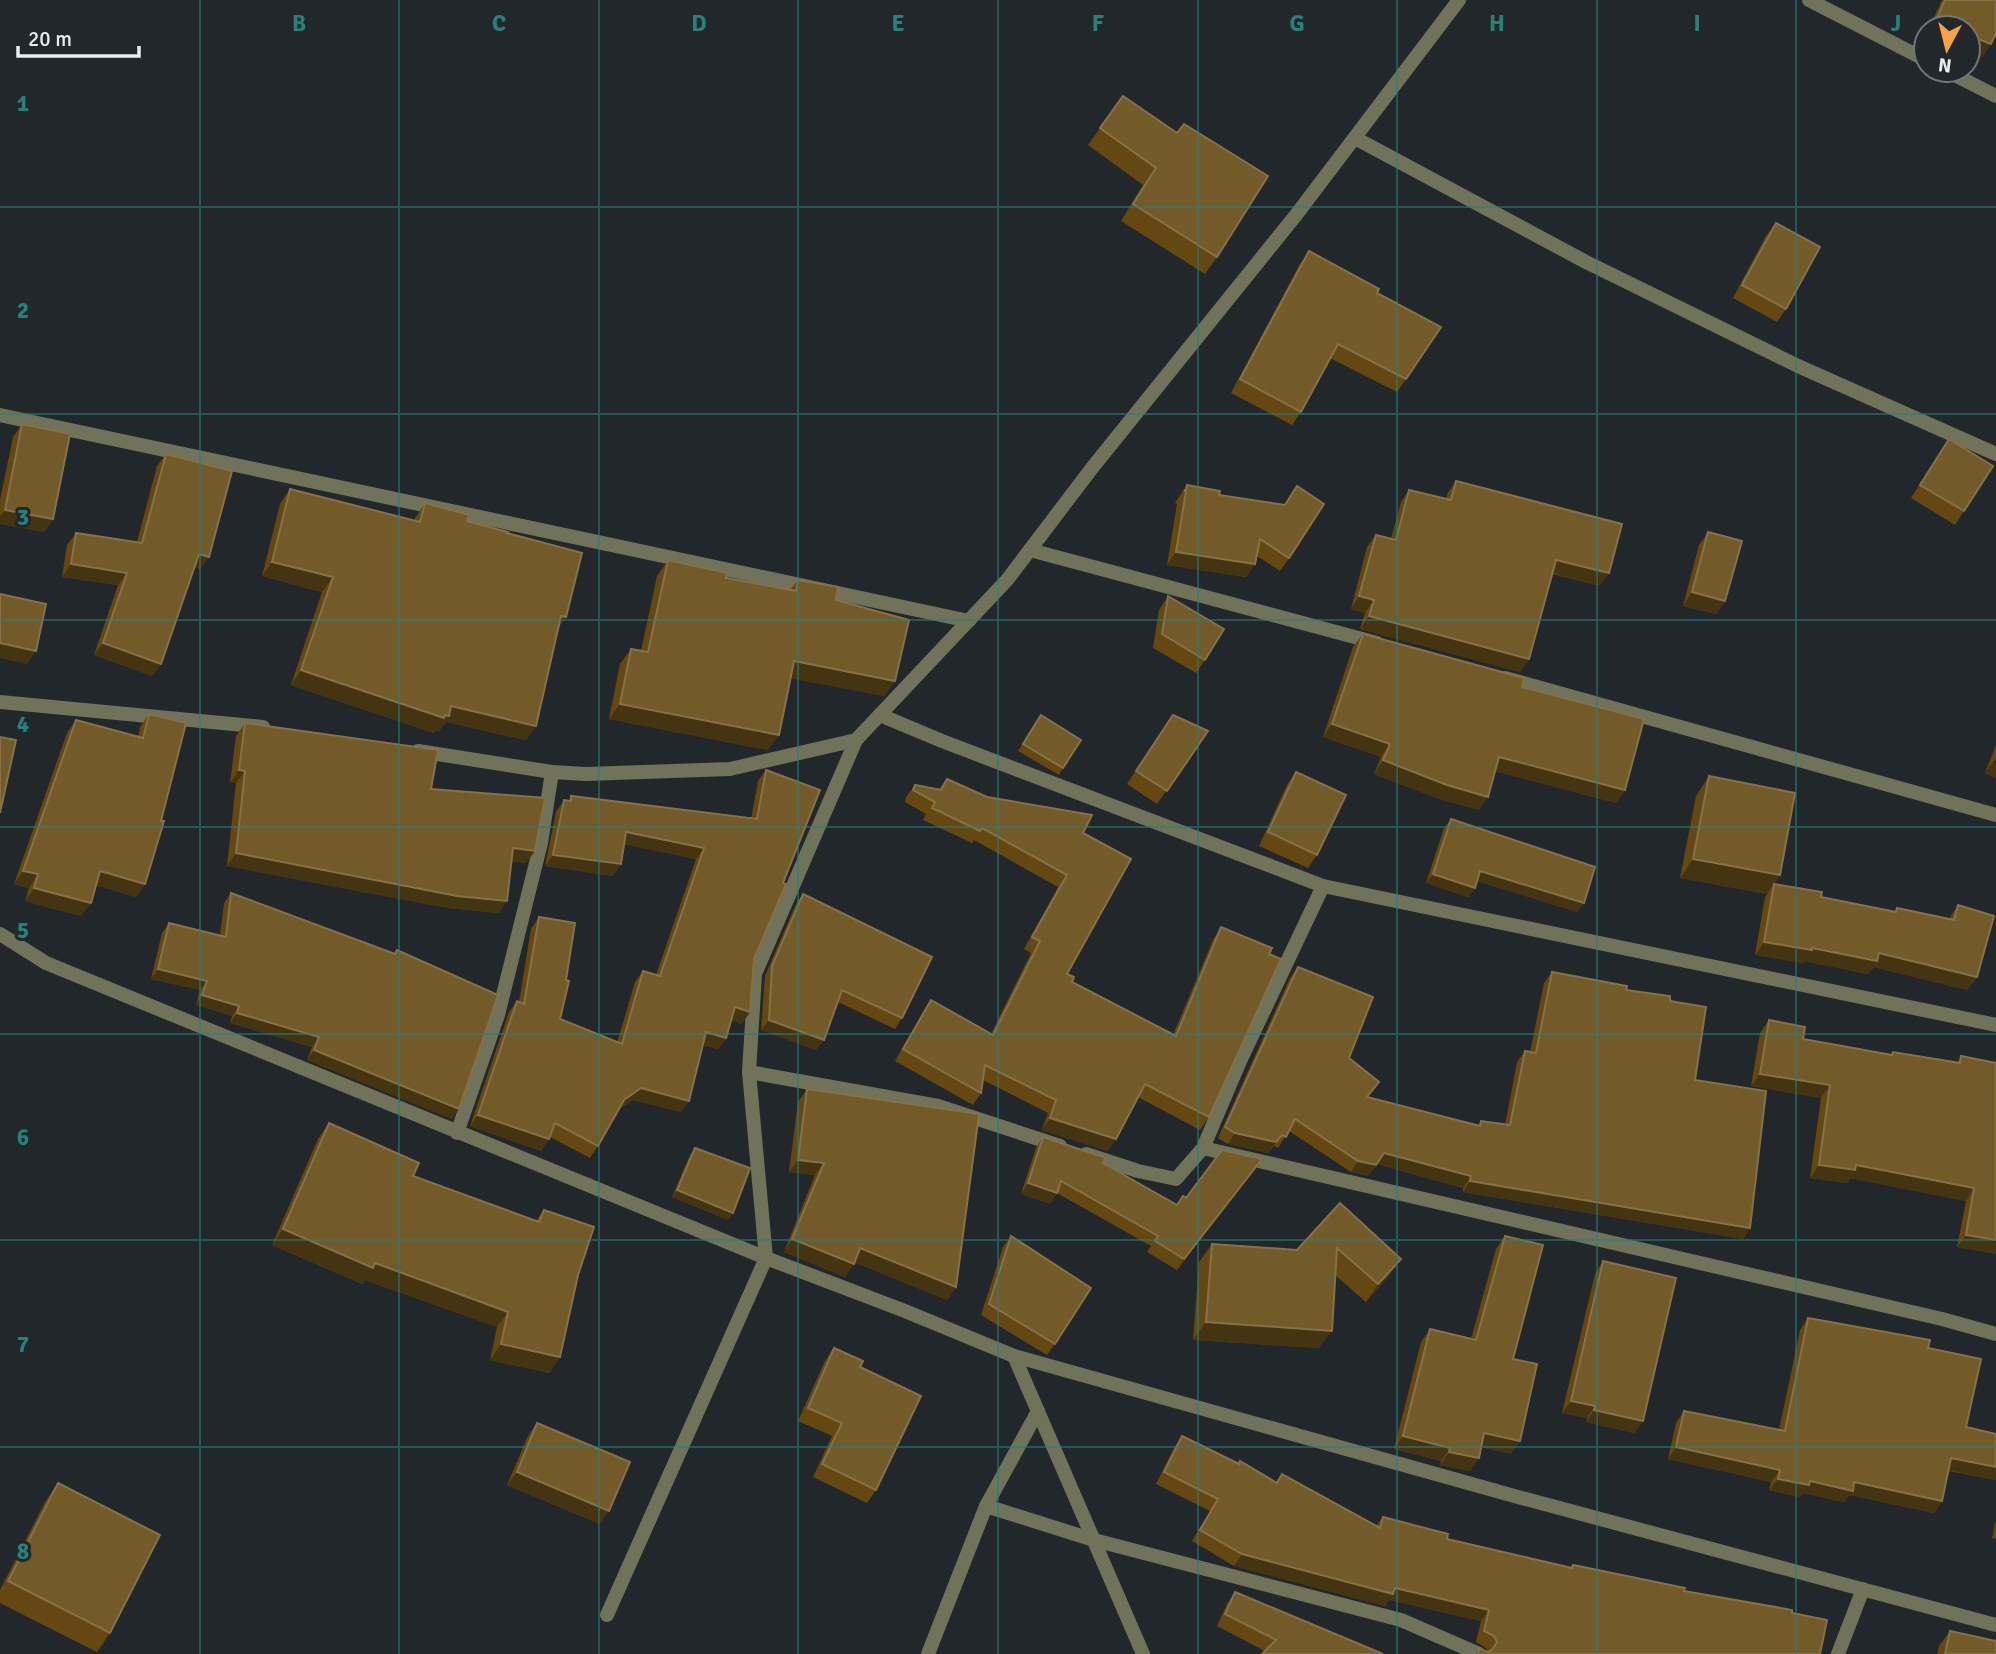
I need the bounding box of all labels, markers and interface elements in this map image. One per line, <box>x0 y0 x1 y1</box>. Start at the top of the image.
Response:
text: B <box>292 9 306 38</box>
text: C <box>492 9 506 38</box>
text: D <box>691 9 707 38</box>
text: E <box>891 9 905 38</box>
text: F <box>1092 9 1104 38</box>
text: G <box>1289 9 1305 38</box>
text: H <box>1489 9 1505 38</box>
text: I <box>1693 9 1701 38</box>
text: J <box>1891 9 1901 38</box>
scale bar <box>18 14 138 58</box>
north arrow <box>1912 14 1982 84</box>
text: 20 m <box>28 26 72 52</box>
text: N <box>1937 52 1953 78</box>
text: 1 <box>17 89 29 118</box>
text: 2 <box>17 296 29 325</box>
text: 3 <box>17 503 29 532</box>
text: 4 <box>17 710 29 739</box>
text: 5 <box>17 916 29 945</box>
text: 6 <box>17 1123 29 1152</box>
text: 7 <box>17 1330 29 1359</box>
text: 8 <box>17 1537 29 1566</box>

